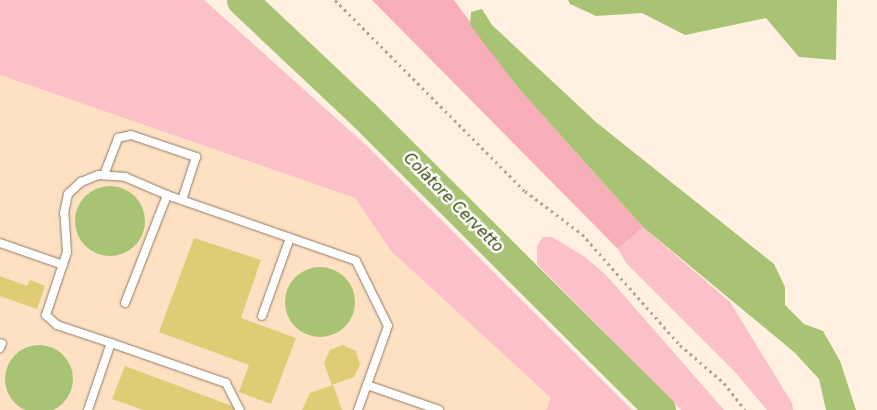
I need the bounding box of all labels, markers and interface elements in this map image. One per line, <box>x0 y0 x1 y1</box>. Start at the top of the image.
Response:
water label: Colatore Cervetto <box>400 150 506 256</box>

